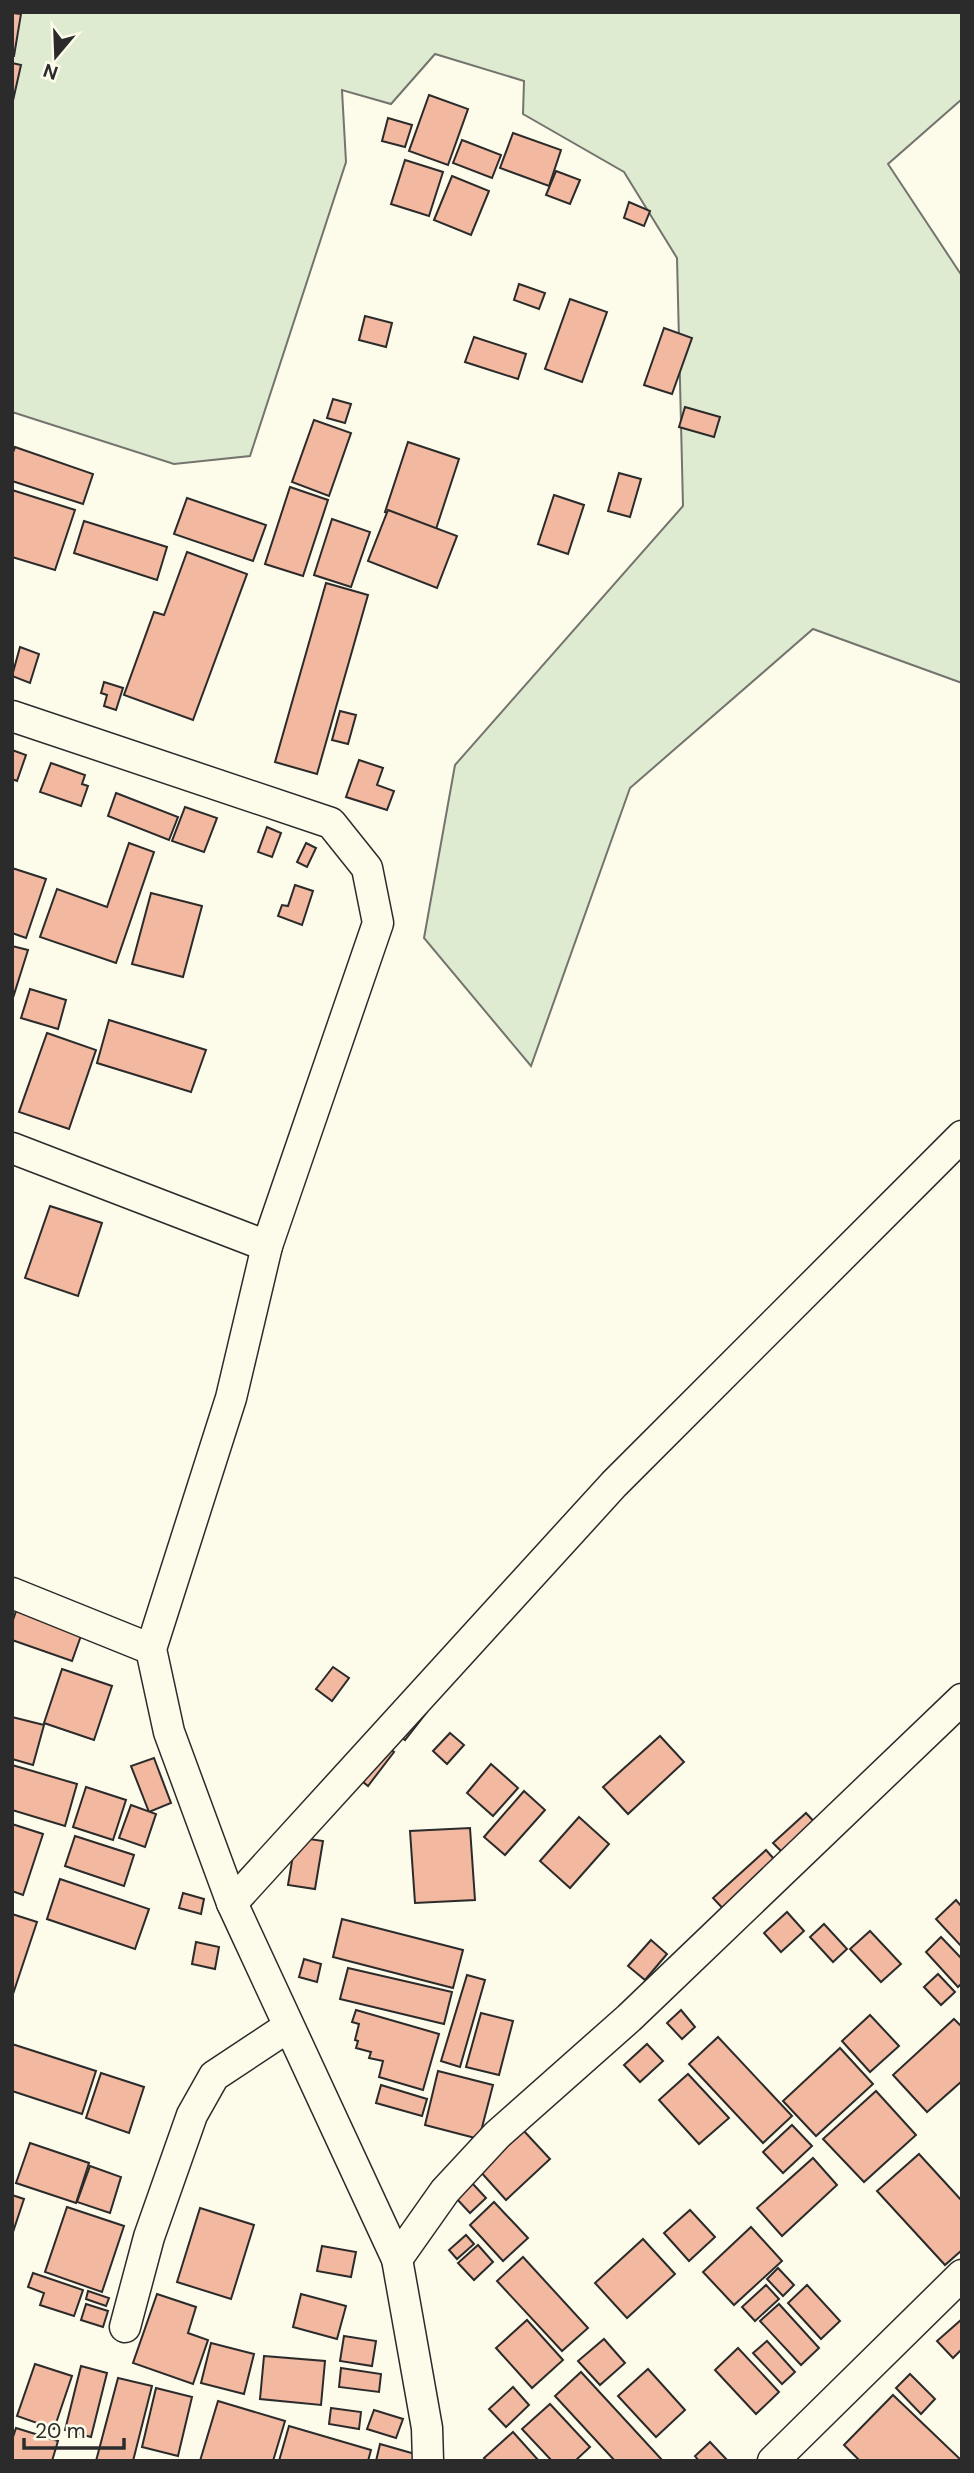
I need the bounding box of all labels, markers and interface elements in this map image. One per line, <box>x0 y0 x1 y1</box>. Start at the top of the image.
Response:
north arrow <box>21 21 91 91</box>
text: N <box>40 58 61 86</box>
scale bar <box>24 2406 124 2450</box>
text: 20 m <box>35 2417 86 2445</box>

